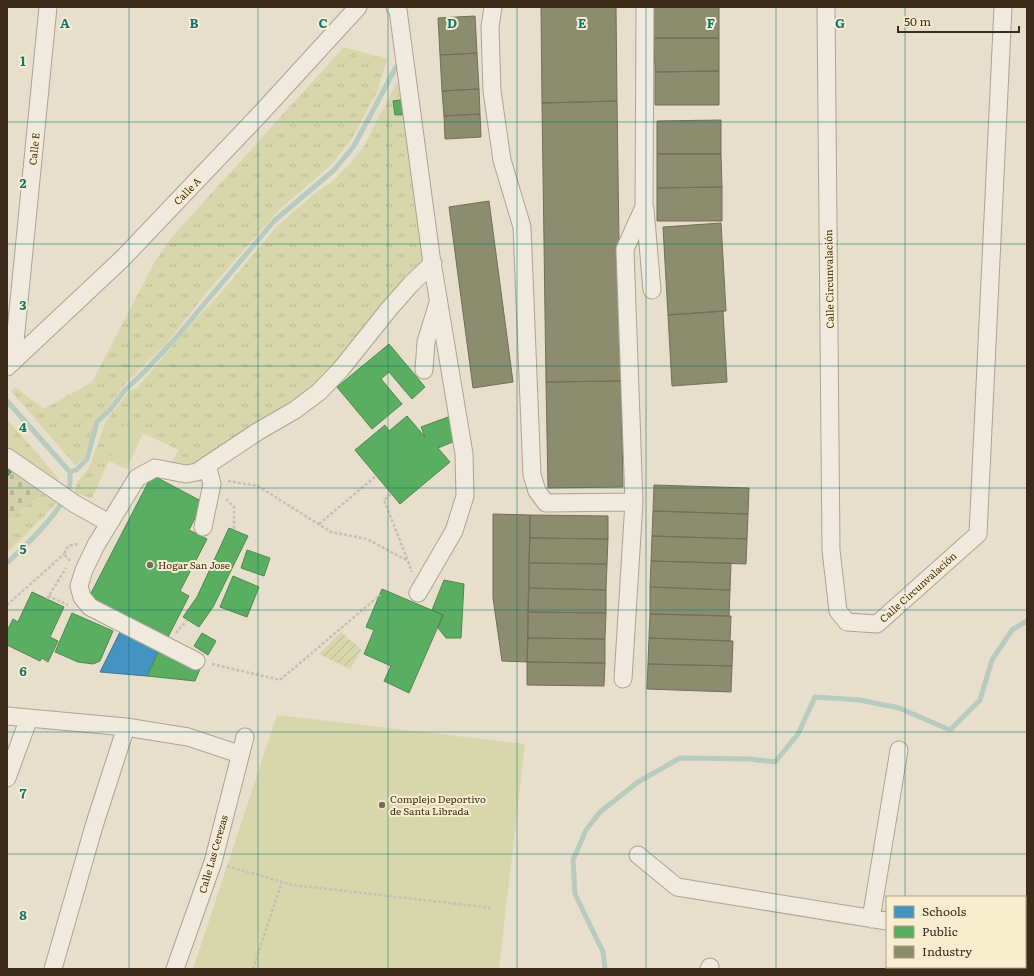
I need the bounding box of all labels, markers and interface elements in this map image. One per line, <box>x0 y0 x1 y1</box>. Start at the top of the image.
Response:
scale bar <box>898 8 1019 34</box>
text: 50 m <box>904 12 931 30</box>
text: A <box>60 13 70 32</box>
text: B <box>190 13 199 32</box>
text: C <box>318 13 328 32</box>
text: D <box>447 13 457 32</box>
text: E <box>578 13 587 32</box>
text: F <box>707 13 715 32</box>
text: G <box>835 13 845 32</box>
text: 1 <box>20 51 26 70</box>
street label: Calle E <box>24 132 43 166</box>
text: 2 <box>20 173 27 192</box>
street label: Calle A <box>170 173 204 208</box>
street label: Calle Circunvalación <box>820 229 837 329</box>
text: 3 <box>19 295 27 314</box>
text: 4 <box>19 417 27 436</box>
text: 5 <box>19 539 27 558</box>
street label: Calle Circunvalación <box>876 548 960 625</box>
place label: Hogar San Jose <box>158 557 230 572</box>
marker: Hogar San Jose <box>145 560 155 570</box>
text: 6 <box>19 661 27 680</box>
text: 7 <box>19 783 27 802</box>
place label: Complejo Deportivo de Santa Librada <box>390 791 486 818</box>
marker: Complejo Deportivo de Santa Librada <box>377 800 387 810</box>
street label: Calle Las Cerezas <box>194 813 231 895</box>
legend <box>886 896 1026 968</box>
text: Schools <box>922 902 967 920</box>
text: 8 <box>19 905 27 924</box>
text: Public <box>922 922 958 940</box>
text: Industry <box>922 942 972 960</box>

